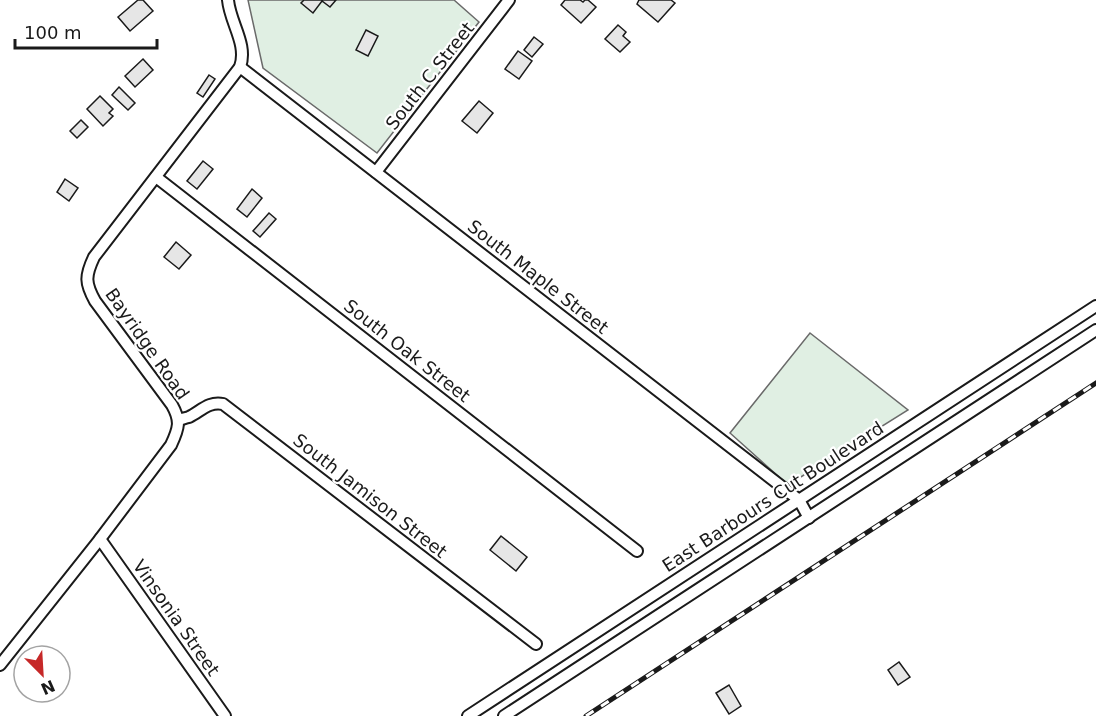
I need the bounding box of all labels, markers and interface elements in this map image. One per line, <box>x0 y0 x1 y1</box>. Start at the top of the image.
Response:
scale bar <box>15 12 158 50</box>
street label: South C Street <box>381 18 478 134</box>
text: 100 m <box>24 22 82 43</box>
street label: South Maple Street <box>464 215 613 338</box>
street label: Bayridge Road <box>101 284 194 403</box>
street label: South Oak Street <box>340 295 474 406</box>
street label: East Barbours Cut Boulevard <box>658 417 887 576</box>
street label: South Jamison Street <box>289 429 451 562</box>
street label: Vinsonia Street <box>129 556 224 680</box>
north arrow <box>12 644 72 704</box>
text: N <box>38 676 58 699</box>

